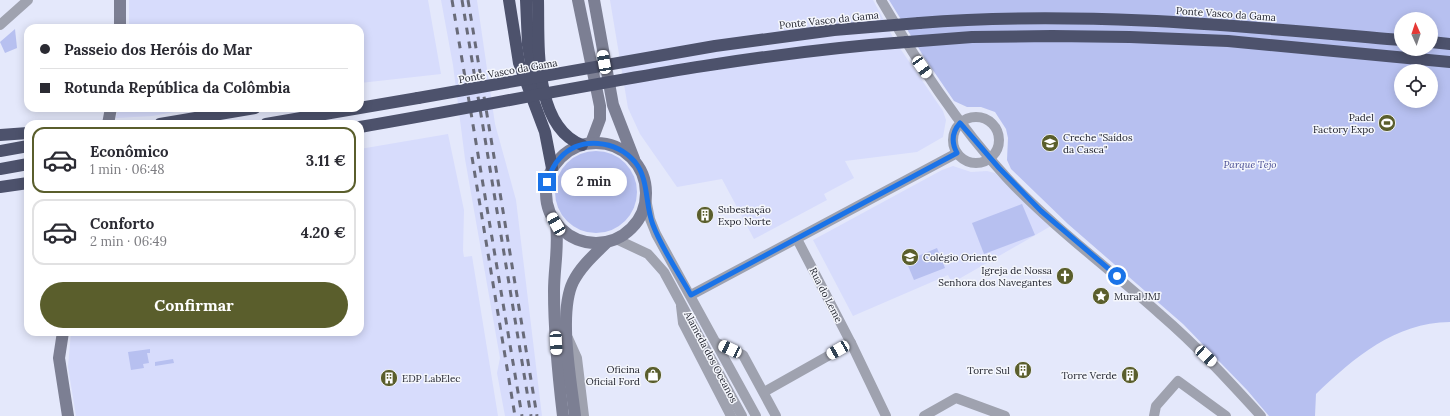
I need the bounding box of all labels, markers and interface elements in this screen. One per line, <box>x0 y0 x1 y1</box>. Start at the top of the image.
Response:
street label: Ponte Vasco da Gama <box>1176 4 1276 24</box>
street label: Ponte Vasco da Gama <box>779 8 879 32</box>
north arrow <box>1394 12 1438 56</box>
map controls <box>1394 12 1438 108</box>
text: Passeio dos Heróis do Mar <box>64 40 252 59</box>
car <box>596 49 612 75</box>
car <box>910 54 934 80</box>
street label: Ponte Vasco da Gama <box>458 56 558 86</box>
button: locate <box>1394 64 1438 108</box>
text: Rotunda República da Colômbia <box>64 78 290 97</box>
place label: Padel Factory Expo <box>1313 111 1374 136</box>
sports icon: Padel Factory Expo <box>1377 113 1397 133</box>
place label: Creche "Saídos da Casca" <box>1063 131 1133 156</box>
school or university icon: Creche "Saídos da Casca" <box>1040 133 1060 153</box>
icon: car <box>42 142 78 178</box>
text: Econômico <box>90 142 169 161</box>
text: 3.11 € <box>306 151 346 170</box>
park label: Parque Tejo <box>1223 158 1277 171</box>
text: 1 min · 06:48 <box>90 161 165 178</box>
callout: 2 min <box>561 168 627 196</box>
route end <box>538 173 556 191</box>
text: 2 min <box>577 173 611 190</box>
place label: Subestação Expo Norte <box>718 203 772 228</box>
building icon: Subestação Expo Norte <box>695 205 715 225</box>
car <box>545 211 567 237</box>
icon: car <box>42 214 78 250</box>
text: Conforto <box>90 214 154 233</box>
text: 4.20 € <box>301 223 346 242</box>
text: 2 min · 06:49 <box>90 233 167 250</box>
school or university icon: Colégio Oriente <box>900 247 920 267</box>
place label: Colégio Oriente <box>923 251 997 264</box>
place label: Igreja de Nossa Senhora dos Navegantes <box>938 264 1052 289</box>
street label: Rua do Leme <box>807 265 846 325</box>
church icon: Igreja de Nossa Senhora dos Navegantes <box>1055 266 1075 286</box>
route start <box>1108 267 1126 285</box>
button: Confirmar <box>40 282 348 328</box>
place icon: Mural JMJ <box>1091 286 1111 306</box>
place label: Mural JMJ <box>1114 290 1161 303</box>
street label: Alameda dos Oceanos <box>681 308 741 405</box>
car <box>549 331 563 355</box>
car <box>717 338 743 360</box>
car <box>825 339 851 361</box>
car <box>1193 343 1219 369</box>
building icon: Torre Sul <box>1013 360 1033 380</box>
place label: Oficina Oficial Ford <box>586 363 640 388</box>
place label: Torre Sul <box>967 364 1010 377</box>
shop icon: Oficina Oficial Ford <box>643 365 663 385</box>
building icon: Torre Verde <box>1120 365 1140 385</box>
building icon: EDP LabElec <box>379 368 399 388</box>
place label: Torre Verde <box>1061 369 1118 382</box>
place label: EDP LabElec <box>402 372 461 385</box>

